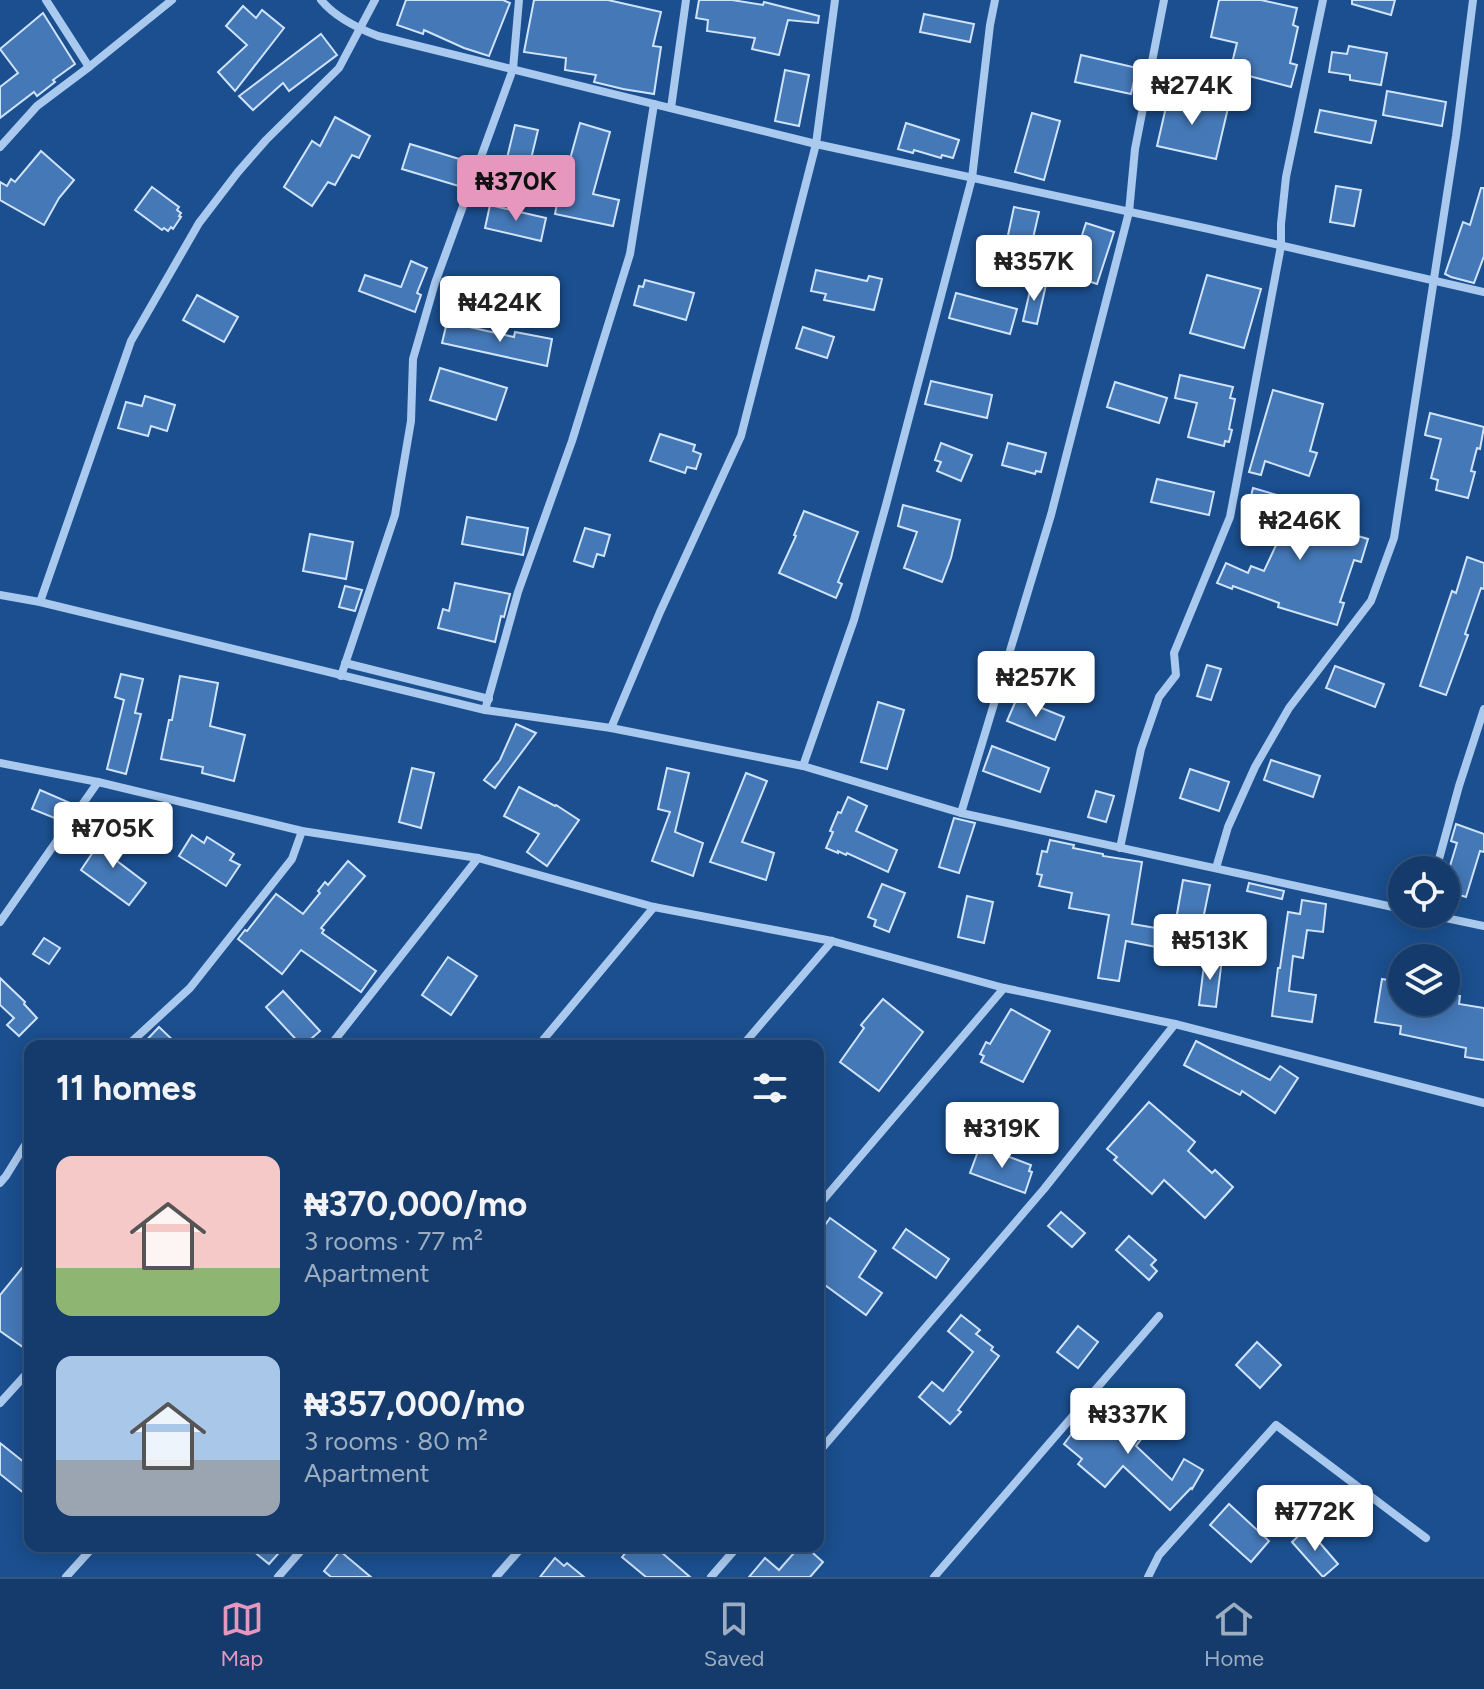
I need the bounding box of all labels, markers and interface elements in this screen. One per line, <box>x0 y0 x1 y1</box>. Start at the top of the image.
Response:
pin: ₦274K <box>1136 59 1248 127</box>
text: ₦274K <box>1151 69 1233 101</box>
pin: ₦370K <box>460 155 572 223</box>
text: ₦370K <box>475 165 557 197</box>
pin: ₦357K <box>978 235 1090 303</box>
text: ₦357K <box>994 245 1074 277</box>
pin: ₦424K <box>444 276 556 344</box>
text: ₦424K <box>458 286 542 318</box>
pin: ₦246K <box>1244 494 1356 562</box>
text: ₦246K <box>1259 504 1341 536</box>
pin: ₦257K <box>980 651 1092 719</box>
text: ₦257K <box>996 661 1076 693</box>
pin: ₦705K <box>57 802 169 870</box>
text: ₦705K <box>72 812 154 844</box>
map controls <box>1388 856 1460 1016</box>
button: locate <box>1388 856 1460 928</box>
pin: ₦513K <box>1154 914 1266 982</box>
text: ₦513K <box>1172 924 1248 956</box>
button: layers <box>1388 944 1460 1016</box>
icon: filters <box>748 1066 792 1110</box>
text: 11 homes <box>56 1068 196 1109</box>
pin: ₦319K <box>946 1102 1058 1170</box>
text: ₦319K <box>964 1112 1040 1144</box>
text: ₦370,000/mo <box>304 1184 527 1225</box>
icon: home <box>120 1188 216 1284</box>
text: 3 rooms · 77 m² <box>304 1225 483 1257</box>
text: Apartment <box>304 1257 430 1289</box>
text: ₦357,000/mo <box>304 1384 525 1425</box>
icon: home <box>120 1388 216 1484</box>
pin: ₦337K <box>1072 1388 1184 1456</box>
text: ₦337K <box>1088 1398 1168 1430</box>
text: 3 rooms · 80 m² <box>304 1425 488 1457</box>
text: Apartment <box>304 1457 430 1489</box>
pin: ₦772K <box>1259 1485 1371 1553</box>
text: ₦772K <box>1275 1495 1355 1527</box>
tab: Map <box>220 1597 264 1672</box>
tab: Saved <box>704 1597 764 1672</box>
tab: Home <box>1204 1597 1264 1672</box>

